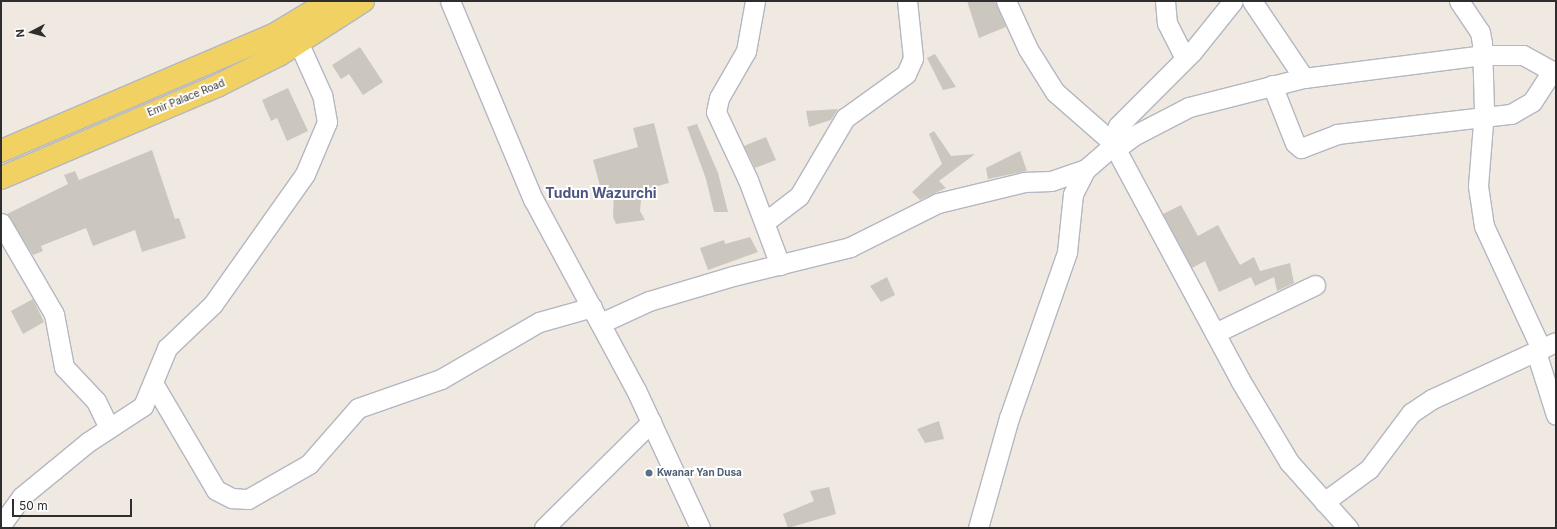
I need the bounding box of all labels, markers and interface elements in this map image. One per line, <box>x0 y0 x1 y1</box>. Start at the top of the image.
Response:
north arrow <box>12 12 52 52</box>
text: N <box>13 28 27 38</box>
street label: Emir Palace Road <box>146 77 226 119</box>
district label: Tudun Wazurchi <box>545 185 657 201</box>
place label: Kwanar Yan Dusa <box>657 467 742 479</box>
marker: Kwanar Yan Dusa <box>644 468 654 478</box>
scale bar <box>14 491 134 517</box>
text: 50 m <box>19 498 48 513</box>

